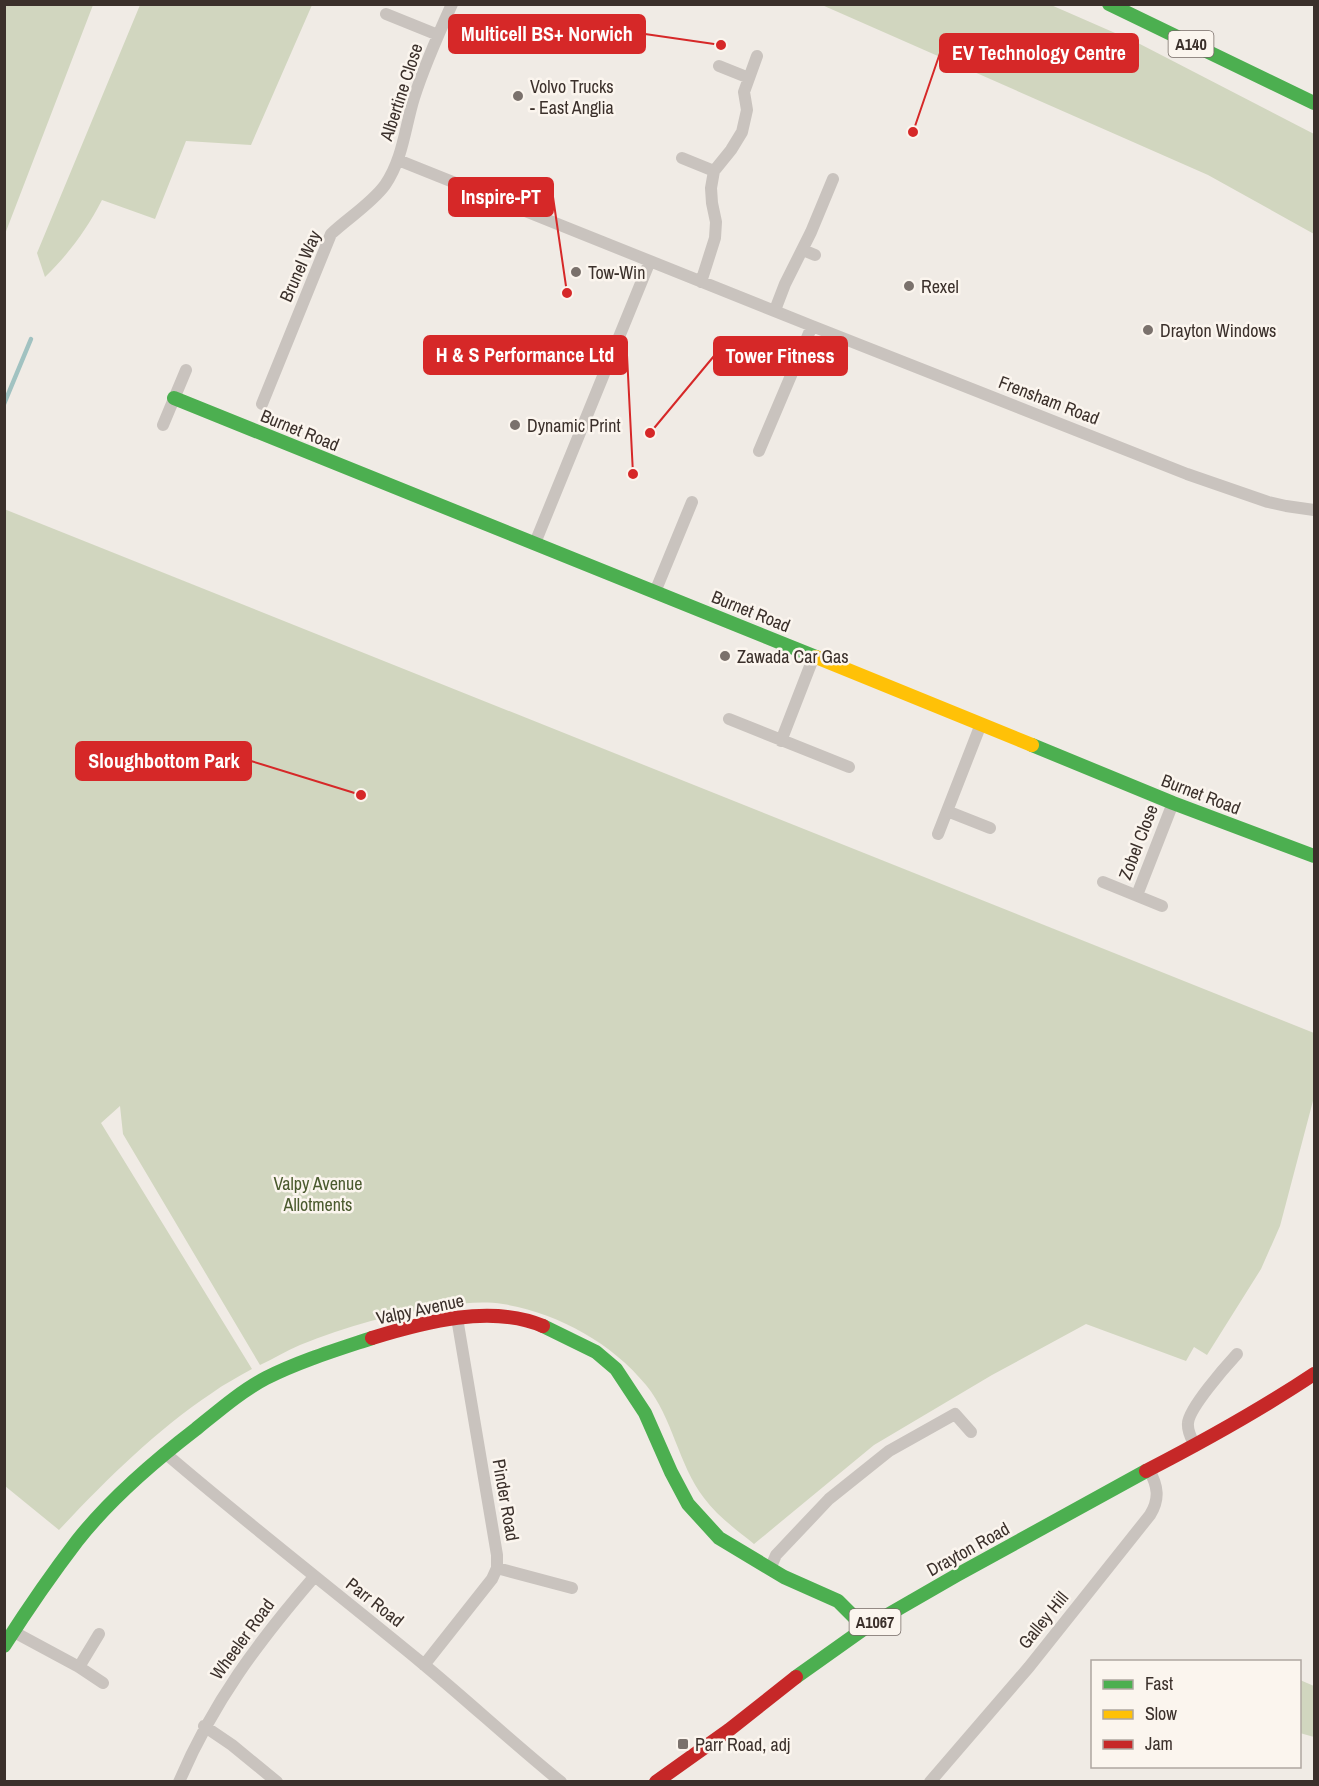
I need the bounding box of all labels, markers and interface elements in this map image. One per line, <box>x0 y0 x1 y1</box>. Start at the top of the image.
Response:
callout: Multicell BS+ Norwich <box>449 15 645 53</box>
text: Multicell BS+ Norwich <box>461 20 633 47</box>
road number: A140 <box>1168 31 1214 57</box>
callout: EV Technology Centre <box>940 34 1138 72</box>
text: EV Technology Centre <box>952 39 1126 66</box>
street label: Albertine Close <box>373 40 428 145</box>
place label: Volvo Trucks - East Anglia <box>530 74 614 120</box>
marker: Volvo Trucks - East Anglia <box>511 89 525 103</box>
callout: Inspire-PT <box>449 178 553 216</box>
text: Inspire-PT <box>461 183 541 210</box>
street label: Brunel Way <box>273 226 327 306</box>
place label: Tow-Win <box>588 260 645 285</box>
marker: Tow-Win <box>569 265 583 279</box>
place label: Rexel <box>921 274 959 299</box>
marker: Rexel <box>902 279 916 293</box>
place label: Drayton Windows <box>1160 318 1276 343</box>
marker: Drayton Windows <box>1141 323 1155 337</box>
callout: H & S Performance Ltd <box>424 336 627 374</box>
callout: Tower Fitness <box>714 337 847 375</box>
text: H & S Performance Ltd <box>436 341 614 368</box>
text: Tower Fitness <box>725 342 835 369</box>
street label: Frensham Road <box>995 369 1103 431</box>
street label: Burnet Road <box>257 403 343 457</box>
place label: Dynamic Print <box>527 413 621 438</box>
marker: Dynamic Print <box>508 418 522 432</box>
street label: Burnet Road <box>708 584 794 638</box>
place label: Zawada Car Gas <box>737 644 849 669</box>
marker: Zawada Car Gas <box>718 649 732 663</box>
callout: Sloughbottom Park <box>76 742 251 780</box>
text: Sloughbottom Park <box>88 747 241 774</box>
street label: Burnet Road <box>1158 767 1244 821</box>
street label: Zobel Close <box>1112 801 1164 883</box>
park label: Valpy Avenue Allotments <box>274 1171 362 1217</box>
street label: Valpy Avenue <box>374 1288 466 1330</box>
street label: Pinder Road <box>486 1457 526 1543</box>
street label: Drayton Road <box>922 1516 1014 1582</box>
street label: Parr Road <box>341 1571 409 1633</box>
street label: Galley Hill <box>1012 1586 1074 1654</box>
street label: Wheeler Road <box>204 1593 280 1685</box>
road number: A1067 <box>850 1609 900 1635</box>
legend <box>1091 1660 1301 1768</box>
text: Fast <box>1145 1671 1173 1696</box>
text: Slow <box>1145 1701 1177 1726</box>
text: Jam <box>1145 1731 1173 1756</box>
place label: Parr Road, adj <box>695 1732 790 1757</box>
marker: Parr Road, adj <box>676 1737 690 1751</box>

